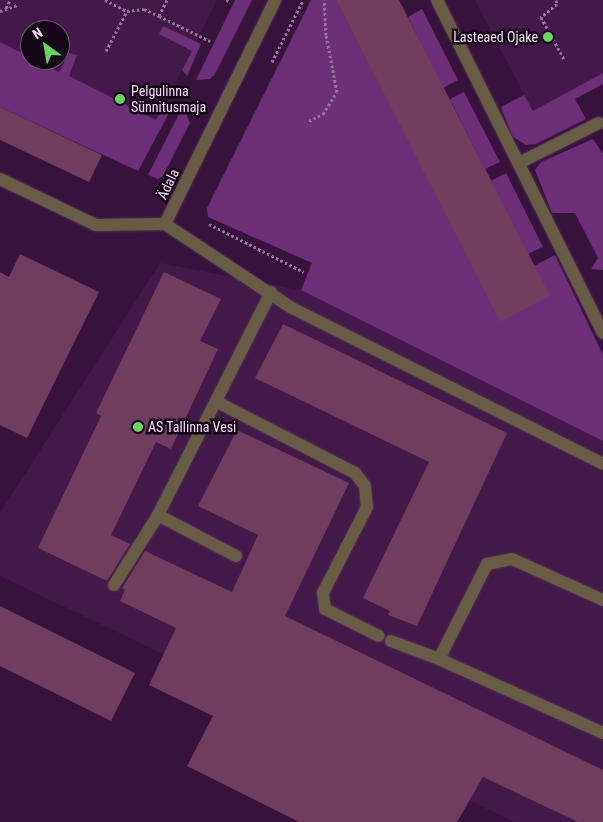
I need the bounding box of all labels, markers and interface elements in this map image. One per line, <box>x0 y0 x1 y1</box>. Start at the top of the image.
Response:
north arrow <box>20 20 70 70</box>
text: N <box>30 24 45 42</box>
place label: Lasteaed Ojake <box>453 29 538 45</box>
marker: Lasteaed Ojake <box>542 31 554 43</box>
place label: Pelgulinna Sünnitusmaja <box>131 83 206 115</box>
marker: Pelgulinna Sünnitusmaja <box>113 92 127 106</box>
street label: Ädala <box>154 166 182 202</box>
place label: AS Tallinna Vesi <box>148 419 237 435</box>
marker: AS Tallinna Vesi <box>132 421 144 433</box>

